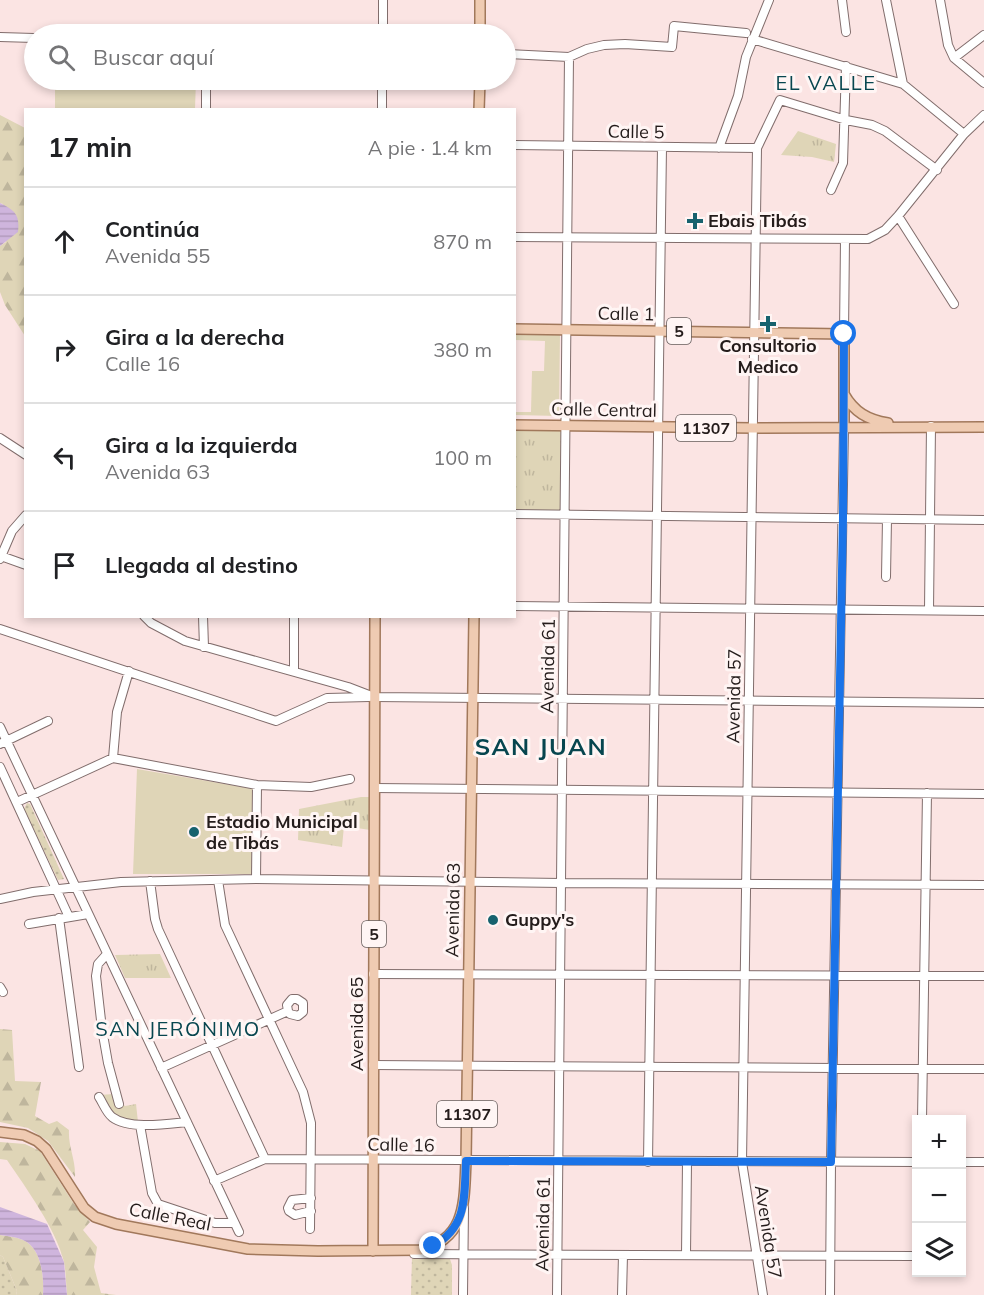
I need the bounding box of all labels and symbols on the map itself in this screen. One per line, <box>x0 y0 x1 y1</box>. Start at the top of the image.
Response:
district label: EL VALLE <box>775 70 877 95</box>
street label: Calle 5 <box>607 120 665 143</box>
place label: Ebais Tibás <box>708 209 807 232</box>
marker: Ebais Tibás <box>686 212 704 230</box>
street label: Calle 1 <box>597 302 655 325</box>
marker: Consultorio Medico <box>759 315 777 333</box>
road number: 5 <box>667 318 691 344</box>
route start <box>830 320 856 346</box>
place label: Consultorio Medico <box>719 334 817 378</box>
street label: Calle Central <box>551 397 657 422</box>
road number: 11307 <box>676 415 736 441</box>
street label: Avenida 61 <box>535 618 560 714</box>
street label: Avenida 57 <box>721 648 746 744</box>
district label: SAN JUAN <box>475 731 607 761</box>
place label: Estadio Municipal de Tibás <box>206 810 358 854</box>
marker: Estadio Municipal de Tibás <box>187 825 201 839</box>
street label: Avenida 63 <box>440 862 465 958</box>
place label: Guppy's <box>505 908 574 931</box>
marker: Guppy's <box>486 913 500 927</box>
road number: 5 <box>362 921 386 947</box>
street label: Avenida 65 <box>345 976 368 1071</box>
district label: SAN JERÓNIMO <box>95 1016 261 1041</box>
road number: 11307 <box>437 1101 497 1127</box>
street label: Calle 16 <box>367 1132 435 1157</box>
street label: Avenida 61 <box>530 1176 555 1272</box>
street label: Avenida 57 <box>750 1183 787 1280</box>
street label: Calle Real <box>127 1197 213 1236</box>
route end <box>419 1232 445 1258</box>

